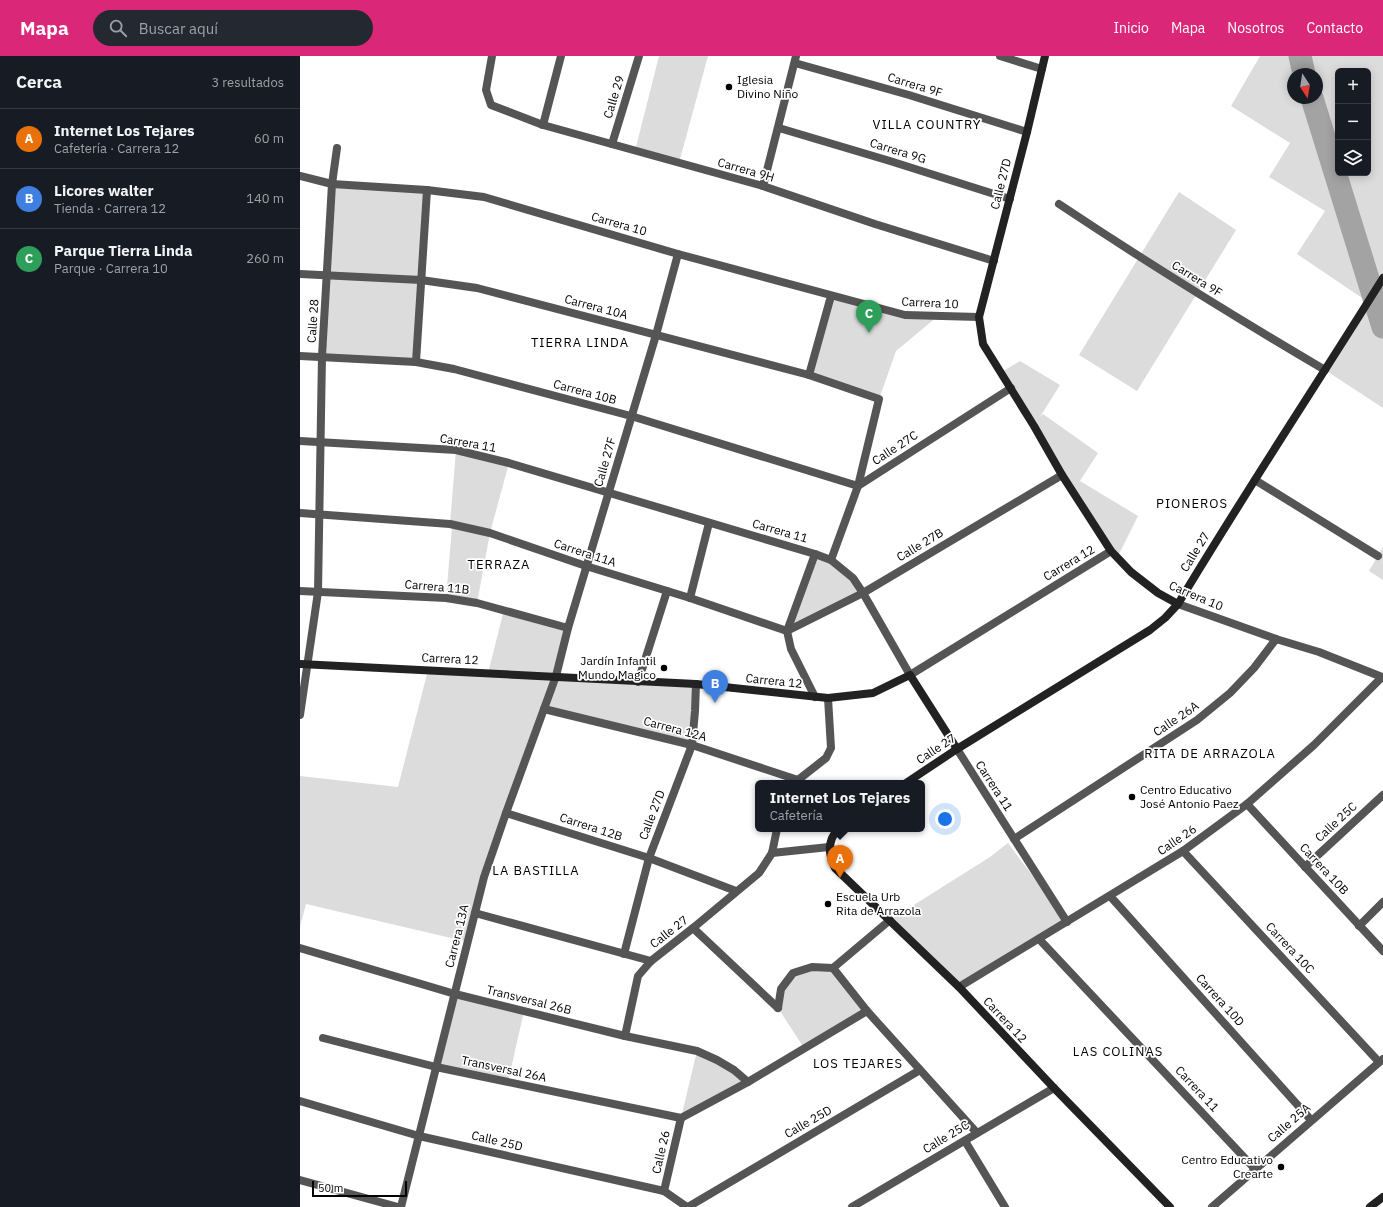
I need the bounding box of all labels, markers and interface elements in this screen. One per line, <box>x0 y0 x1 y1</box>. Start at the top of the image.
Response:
search box <box>93 10 373 46</box>
text: Mapa <box>20 16 69 40</box>
icon: search <box>107 17 129 39</box>
text: Buscar aquí <box>139 19 218 38</box>
text: Inicio <box>1113 19 1149 37</box>
text: Mapa <box>1171 19 1205 37</box>
text: Nosotros <box>1227 19 1284 37</box>
text: Contacto <box>1306 19 1363 37</box>
north arrow <box>1287 68 1323 104</box>
map controls <box>1335 68 1371 176</box>
button: + <box>1335 68 1371 104</box>
street label: Carrera 9F <box>886 69 945 100</box>
text: Cerca <box>16 71 62 93</box>
place label: Iglesia Divino Niño <box>737 72 799 101</box>
text: 3 resultados <box>211 74 284 91</box>
street label: Calle 29 <box>600 74 627 120</box>
marker: Iglesia Divino Niño <box>724 82 734 92</box>
button: − <box>1335 104 1371 140</box>
district label: VILLA COUNTRY <box>873 116 981 133</box>
text: Internet Los Tejares <box>54 121 195 140</box>
text: A <box>25 130 33 147</box>
text: 60 m <box>254 130 284 147</box>
street label: Carrera 9G <box>868 135 928 166</box>
text: Cafetería · Carrera 12 <box>54 140 179 157</box>
button: layers <box>1335 140 1371 176</box>
street label: Carrera 9H <box>716 154 776 185</box>
street label: Calle 27D <box>987 157 1014 211</box>
text: Licores walter <box>54 181 153 200</box>
text: B <box>25 190 33 207</box>
text: 140 m <box>246 190 284 207</box>
text: Tienda · Carrera 12 <box>54 200 166 217</box>
street label: Carrera 10 <box>590 208 649 239</box>
text: Parque Tierra Linda <box>54 241 192 260</box>
text: C <box>25 250 33 267</box>
text: 260 m <box>246 250 284 267</box>
street label: Carrera 9F <box>1169 257 1226 300</box>
text: Parque · Carrera 10 <box>54 260 168 277</box>
street label: Carrera 10A <box>563 291 630 322</box>
street label: Carrera 10 <box>901 294 959 311</box>
street label: Calle 28 <box>303 298 322 344</box>
pin: C <box>856 300 882 333</box>
district label: TIERRA LINDA <box>531 334 629 351</box>
street label: Carrera 10B <box>552 376 619 407</box>
street label: Calle 27C <box>869 427 921 468</box>
street label: Carrera 11 <box>439 430 498 455</box>
street label: Calle 27F <box>590 435 619 488</box>
district label: PIONEROS <box>1156 495 1228 512</box>
street label: Carrera 11 <box>751 515 810 546</box>
street label: Calle 27B <box>894 525 946 564</box>
street label: Calle 27 <box>1177 529 1213 574</box>
street label: Carrera 11A <box>552 535 619 570</box>
street label: Carrera 12 <box>1040 541 1097 584</box>
district label: TERRAZA <box>468 556 530 573</box>
street label: Carrera 11B <box>404 576 470 597</box>
street label: Carrera 10 <box>1167 577 1225 614</box>
street label: Carrera 12 <box>421 650 479 667</box>
place label: Jardín Infantil Mundo Magico <box>578 653 656 682</box>
marker: Jardín Infantil Mundo Magico <box>659 663 669 673</box>
pin: B <box>702 670 728 703</box>
street label: Carrera 12 <box>745 670 803 691</box>
street label: Calle 26A <box>1150 698 1202 739</box>
street label: Carrera 12A <box>642 713 709 744</box>
street label: Calle 27 <box>913 730 958 767</box>
district label: RITA DE ARRAZOLA <box>1144 745 1276 762</box>
street label: Carrera 11 <box>973 758 1016 814</box>
popup <box>755 780 925 832</box>
place label: Centro Educativo José Antonio Paez <box>1140 782 1239 811</box>
street label: Calle 27D <box>635 788 668 842</box>
text: Internet Los Tejares <box>770 788 910 807</box>
marker: Centro Educativo José Antonio Paez <box>1127 792 1137 802</box>
street label: Calle 25C <box>1312 798 1360 845</box>
text: Cafetería <box>770 807 823 824</box>
street label: Carrera 12B <box>558 809 625 844</box>
your location <box>935 809 955 829</box>
street label: Calle 26 <box>1154 821 1199 858</box>
street label: Carrera 10B <box>1297 840 1352 898</box>
pin: A <box>827 845 853 878</box>
district label: LA BASTILLA <box>492 862 580 879</box>
place label: Escuela Urb Rita de Arrazola <box>836 889 922 918</box>
marker: Escuela Urb Rita de Arrazola <box>823 899 833 909</box>
street label: Carrera 13A <box>441 902 472 969</box>
street label: Calle 27 <box>647 912 691 951</box>
street label: Carrera 10C <box>1263 919 1318 977</box>
street label: Carrera 10D <box>1193 970 1248 1029</box>
street label: Transversal 26B <box>485 982 573 1017</box>
street label: Carrera 12 <box>980 994 1030 1046</box>
district label: LAS COLINAS <box>1073 1043 1163 1060</box>
street label: Transversal 26A <box>460 1052 548 1085</box>
district label: LOS TEJARES <box>813 1055 903 1072</box>
street label: Carrera 11 <box>1172 1063 1222 1115</box>
street label: Calle 25A <box>1264 1100 1313 1145</box>
street label: Calle 25D <box>781 1102 834 1141</box>
street label: Calle 25C <box>920 1117 972 1156</box>
street label: Calle 25D <box>470 1127 524 1154</box>
street label: Calle 26 <box>648 1129 673 1175</box>
place label: Centro Educativo Crearte <box>1181 1152 1273 1181</box>
marker: Centro Educativo Crearte <box>1276 1162 1286 1172</box>
scale bar <box>312 1179 407 1198</box>
text: 50 m <box>318 1181 343 1195</box>

